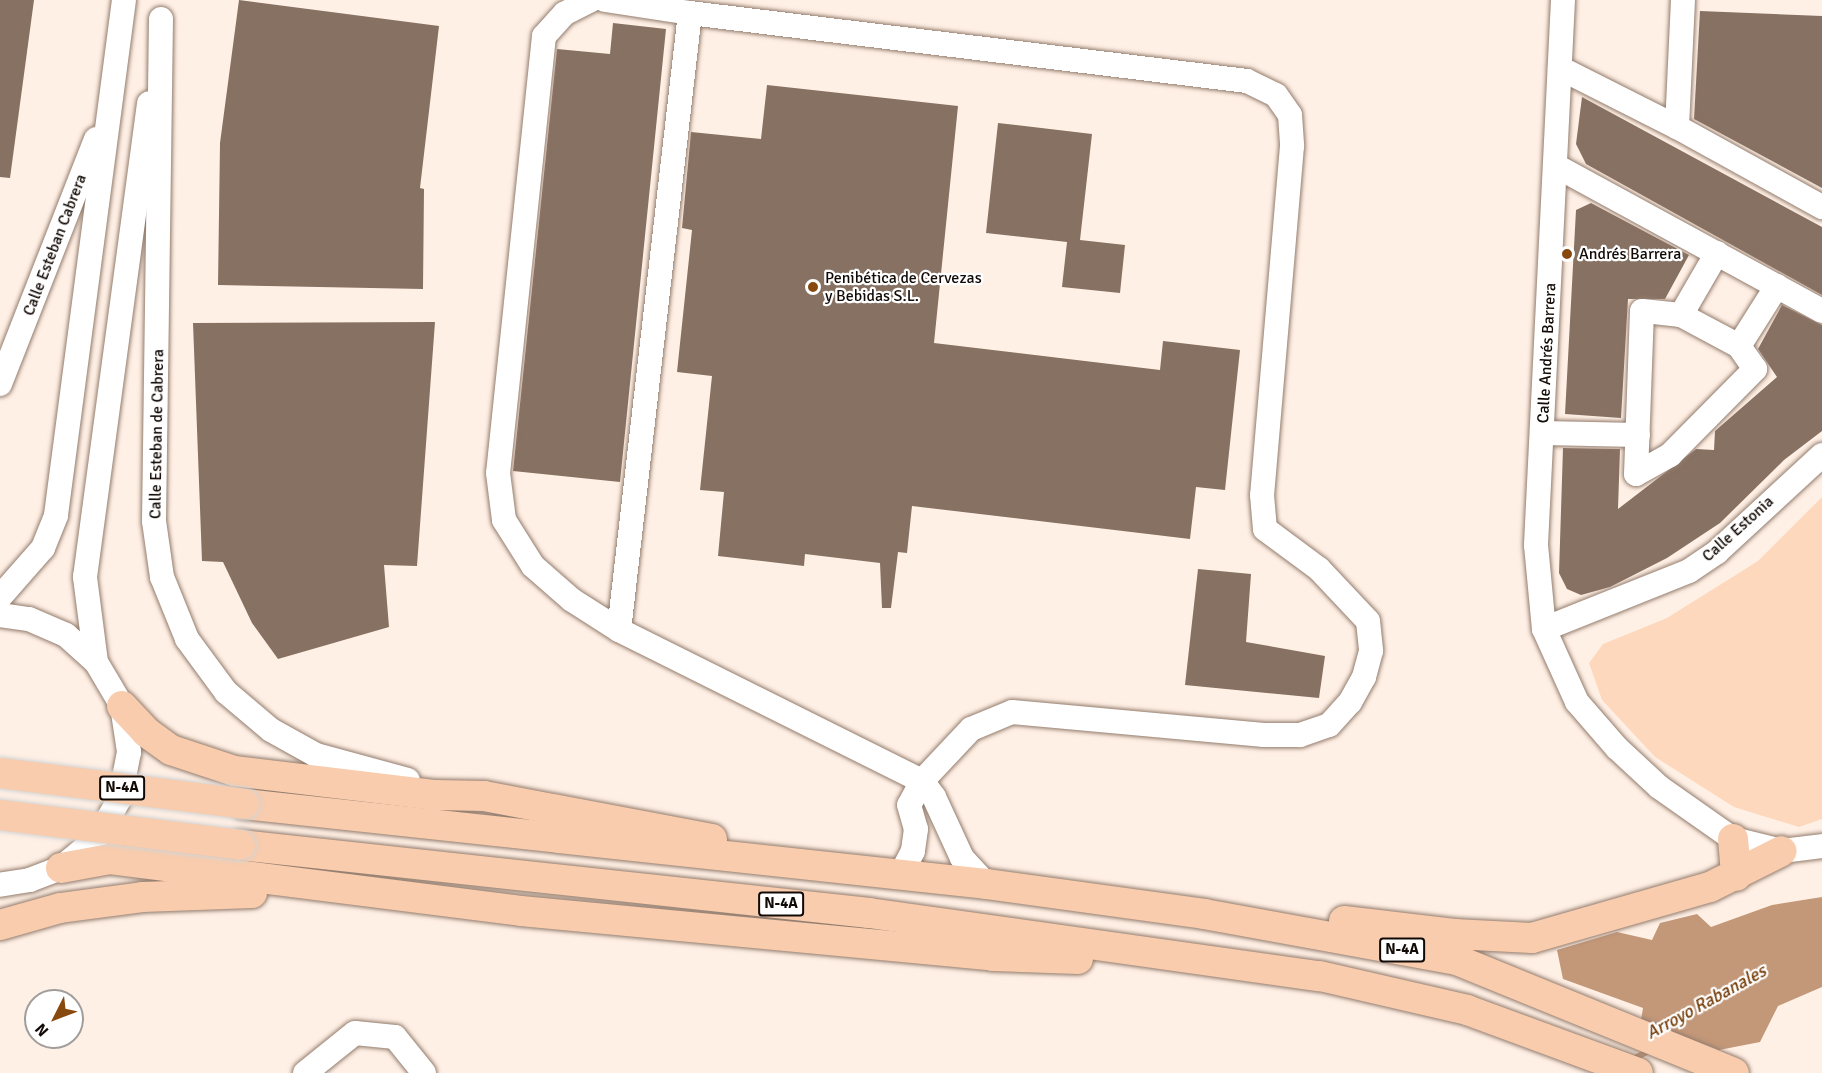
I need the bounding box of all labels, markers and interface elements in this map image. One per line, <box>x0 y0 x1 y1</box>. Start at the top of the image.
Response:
street label: Calle Esteban Cabrera <box>19 171 91 319</box>
place label: Andrés Barrera <box>1579 244 1681 264</box>
marker: Andrés Barrera <box>1560 247 1574 261</box>
place label: Penibética de Cervezas y Bebidas S.L. <box>825 268 982 306</box>
marker: Penibética de Cervezas y Bebidas S.L. <box>806 280 820 294</box>
street label: Calle Andrés Barrera <box>1534 282 1560 424</box>
street label: Calle Esteban de Cabrera <box>146 349 168 519</box>
street label: Calle Estonia <box>1698 492 1778 566</box>
road number: N-4A <box>98 776 146 800</box>
road number: N-4A <box>757 892 805 916</box>
road number: N-4A <box>1378 938 1426 962</box>
water label: Arroyo Rabanales <box>1642 960 1770 1044</box>
north arrow <box>24 989 84 1049</box>
text: N <box>31 1019 53 1041</box>

